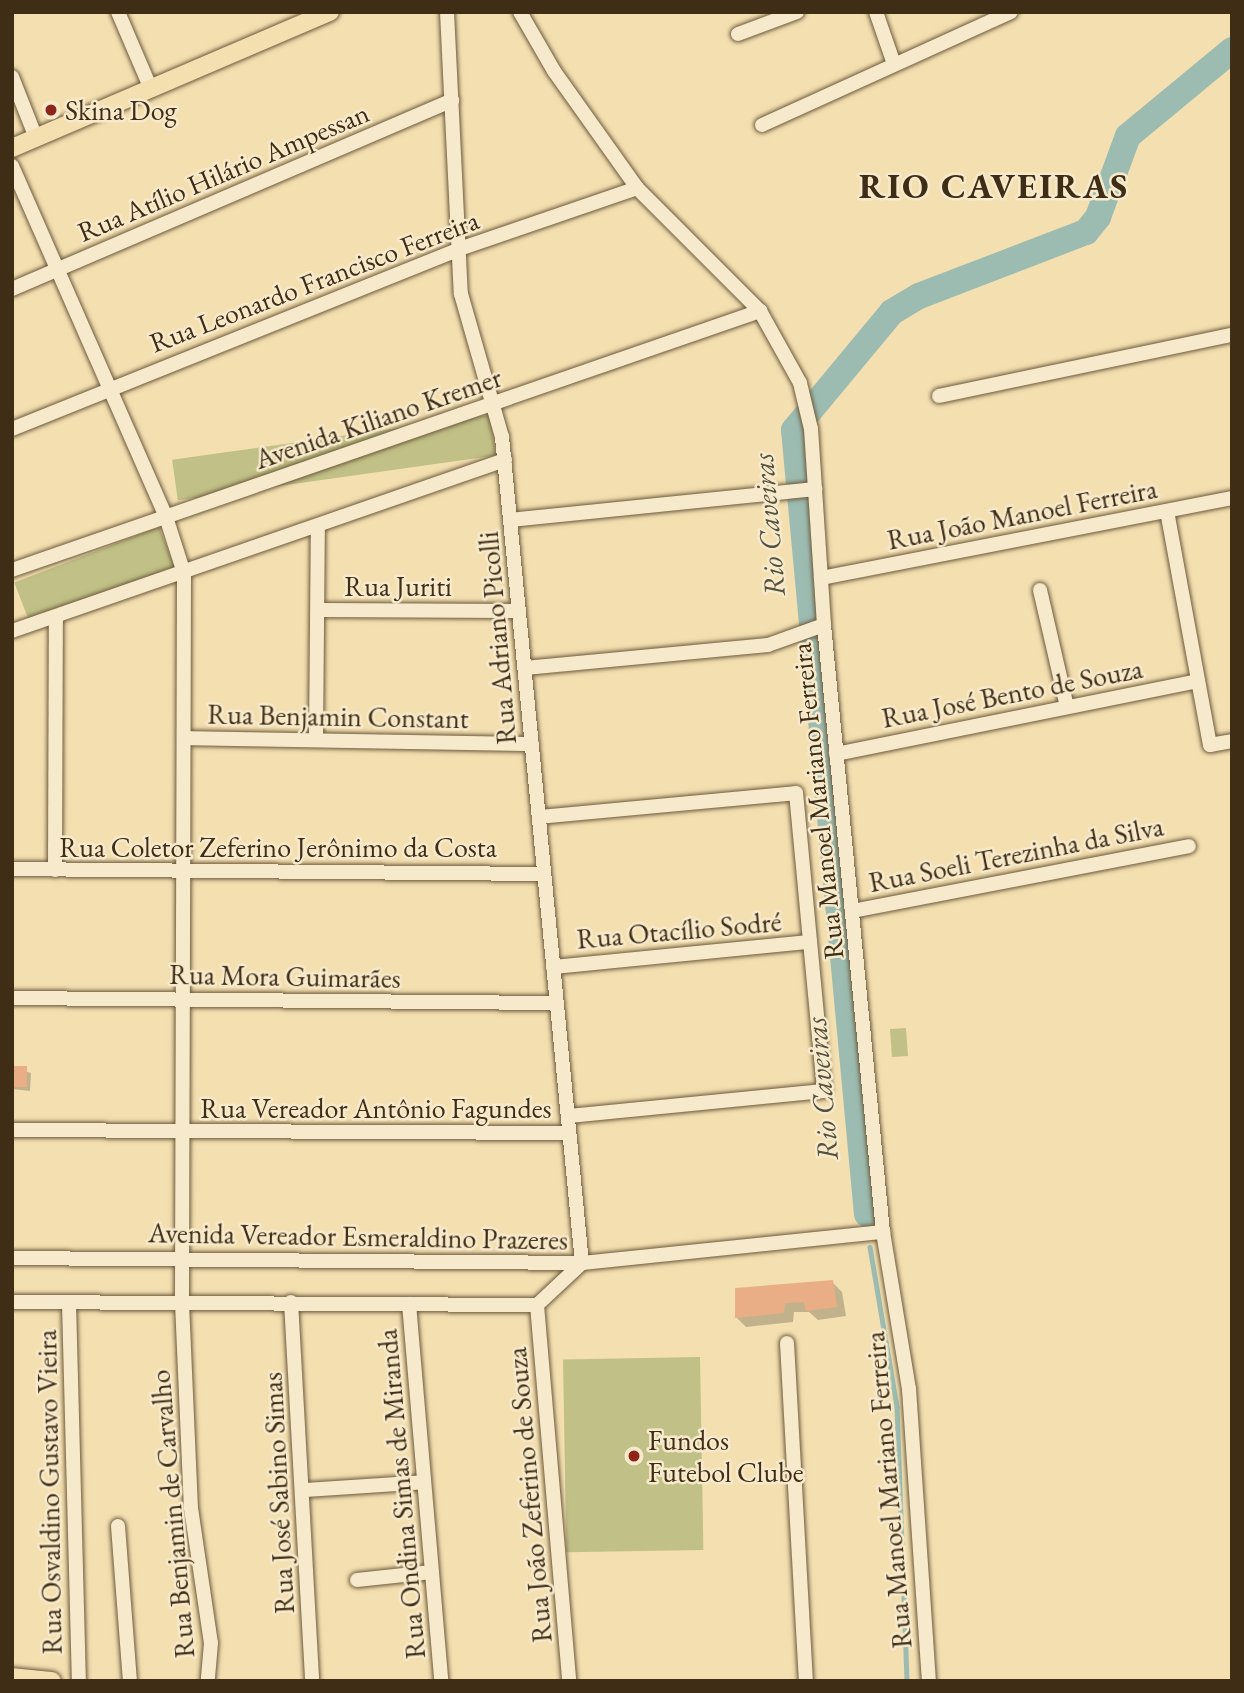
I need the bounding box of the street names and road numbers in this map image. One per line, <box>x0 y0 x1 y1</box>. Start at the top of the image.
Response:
street label: Rua Atílio Hilário Ampessan <box>72 95 374 249</box>
street label: Rua Leonardo Francisco Ferreira <box>145 203 483 359</box>
street label: Avenida Kiliano Kremer <box>250 360 506 476</box>
street label: Rua João Manoel Ferreira <box>884 471 1160 557</box>
street label: Rua Adriano Picolli <box>471 530 523 746</box>
street label: Rua Juriti <box>344 569 452 603</box>
street label: Rua Manoel Mariano Ferreira <box>784 641 850 961</box>
street label: Rua José Bento de Souza <box>879 651 1145 735</box>
street label: Rua Benjamin Constant <box>207 697 469 735</box>
street label: Rua Soeli Terezinha da Silva <box>866 809 1166 899</box>
street label: Rua Coletor Zeferino Jerônimo da Costa <box>59 830 497 864</box>
street label: Rua Otacílio Sodré <box>575 904 783 956</box>
street label: Rua Mora Guimarães <box>169 957 401 995</box>
street label: Rua Vereador Antônio Fagundes <box>200 1091 552 1125</box>
street label: Avenida Vereador Esmeraldino Prazeres <box>148 1216 568 1256</box>
street label: Rua Ondina Simas de Miranda <box>370 1328 432 1660</box>
street label: Rua Osvaldino Gustavo Vieira <box>29 1329 69 1655</box>
street label: Rua Manoel Mariano Ferreira <box>857 1330 919 1650</box>
street label: Rua João Zeferino de Souza <box>499 1346 559 1644</box>
street label: Rua Benjamin de Carvalho <box>143 1368 201 1660</box>
street label: Rua José Sabino Simas <box>255 1371 301 1615</box>

